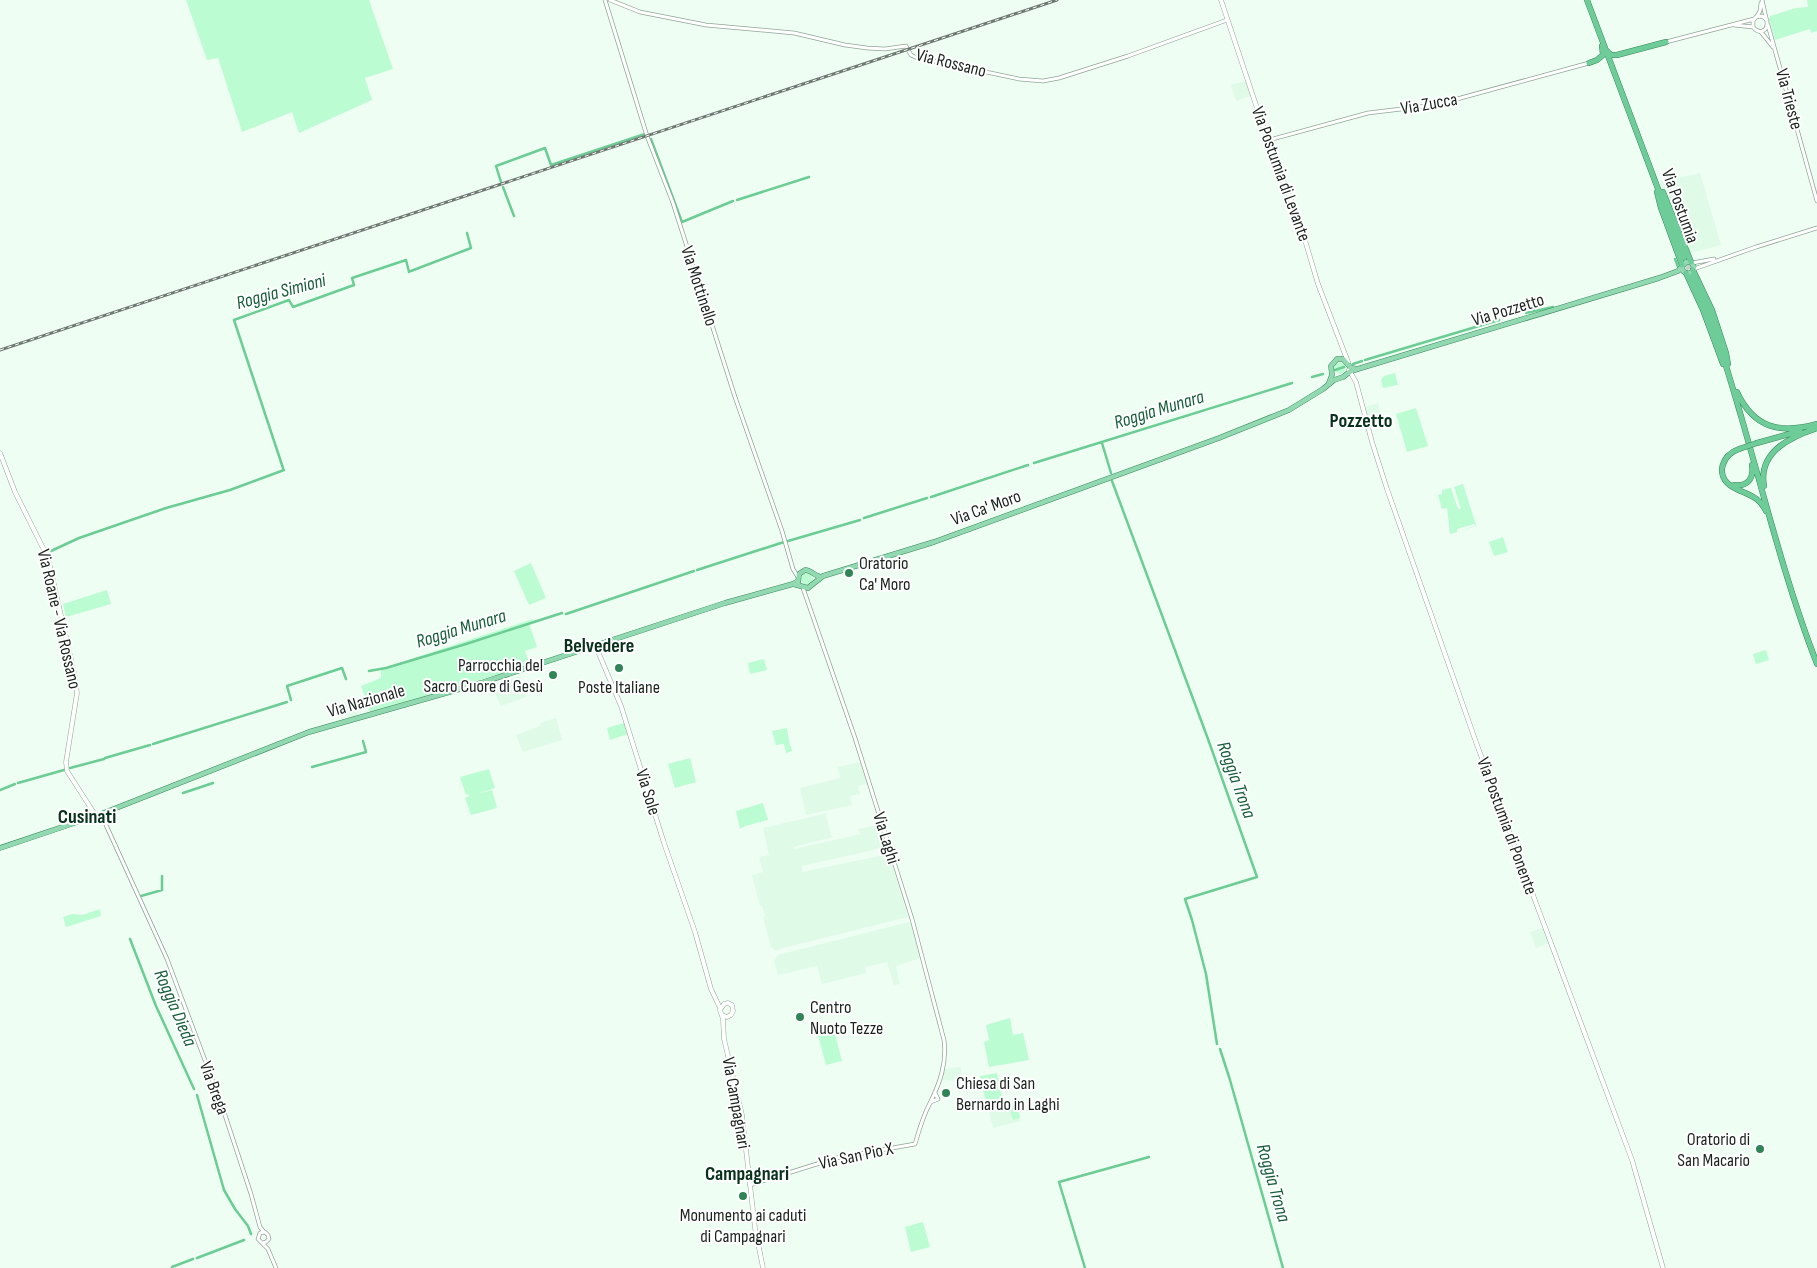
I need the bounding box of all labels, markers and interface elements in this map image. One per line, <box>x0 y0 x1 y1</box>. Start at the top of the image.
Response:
street label: Via Rossano <box>914 44 988 82</box>
street label: Via Trieste <box>1771 66 1807 132</box>
street label: Via Zucca <box>1399 89 1459 119</box>
street label: Via Postumia di Levante <box>1247 104 1315 244</box>
street label: Via Postumia <box>1657 166 1703 246</box>
street label: Via Mottinello <box>676 243 722 329</box>
water label: Roggia Simioni <box>234 269 329 315</box>
street label: Via Pozzetto <box>1469 289 1547 331</box>
water label: Roggia Munara <box>1111 385 1207 435</box>
district label: Pozzetto <box>1329 409 1393 433</box>
street label: Via Ca' Moro <box>948 486 1024 530</box>
street label: Via Roane - Via Rossano <box>33 547 85 691</box>
place label: Oratorio Ca' Moro <box>859 553 911 595</box>
marker: Oratorio Ca' Moro <box>843 567 855 579</box>
water label: Roggia Munara <box>413 604 509 654</box>
district label: Belvedere <box>564 634 634 658</box>
place label: Parrocchia del Sacro Cuore di Gesù <box>423 655 543 697</box>
marker: Poste Italiane <box>613 662 625 674</box>
marker: Parrocchia del Sacro Cuore di Gesù <box>547 669 559 681</box>
place label: Poste Italiane <box>578 677 660 698</box>
street label: Via Nazionale <box>325 680 407 722</box>
water label: Roggia Trona <box>1211 738 1261 822</box>
street label: Via Postumia di Ponente <box>1472 754 1542 898</box>
street label: Via Sole <box>631 766 665 818</box>
district label: Cusinati <box>58 805 116 829</box>
street label: Via Laghi <box>868 810 904 866</box>
water label: Roggia Dieda <box>149 966 202 1050</box>
place label: Centro Nuoto Tezze <box>810 997 883 1039</box>
marker: Centro Nuoto Tezze <box>794 1011 806 1023</box>
street label: Via Campagnari <box>718 1055 754 1151</box>
street label: Via Brega <box>195 1058 233 1118</box>
place label: Chiesa di San Bernardo in Laghi <box>956 1073 1060 1115</box>
marker: Chiesa di San Bernardo in Laghi <box>940 1087 952 1099</box>
place label: Oratorio di San Macario <box>1677 1129 1750 1171</box>
street label: Via San Pio X <box>817 1138 895 1174</box>
water label: Roggia Trona <box>1251 1141 1295 1225</box>
marker: Oratorio di San Macario <box>1754 1143 1766 1155</box>
district label: Campagnari <box>705 1162 789 1186</box>
marker: Monumento ai caduti di Campagnari <box>737 1190 749 1202</box>
place label: Monumento ai caduti di Campagnari <box>680 1205 806 1247</box>

